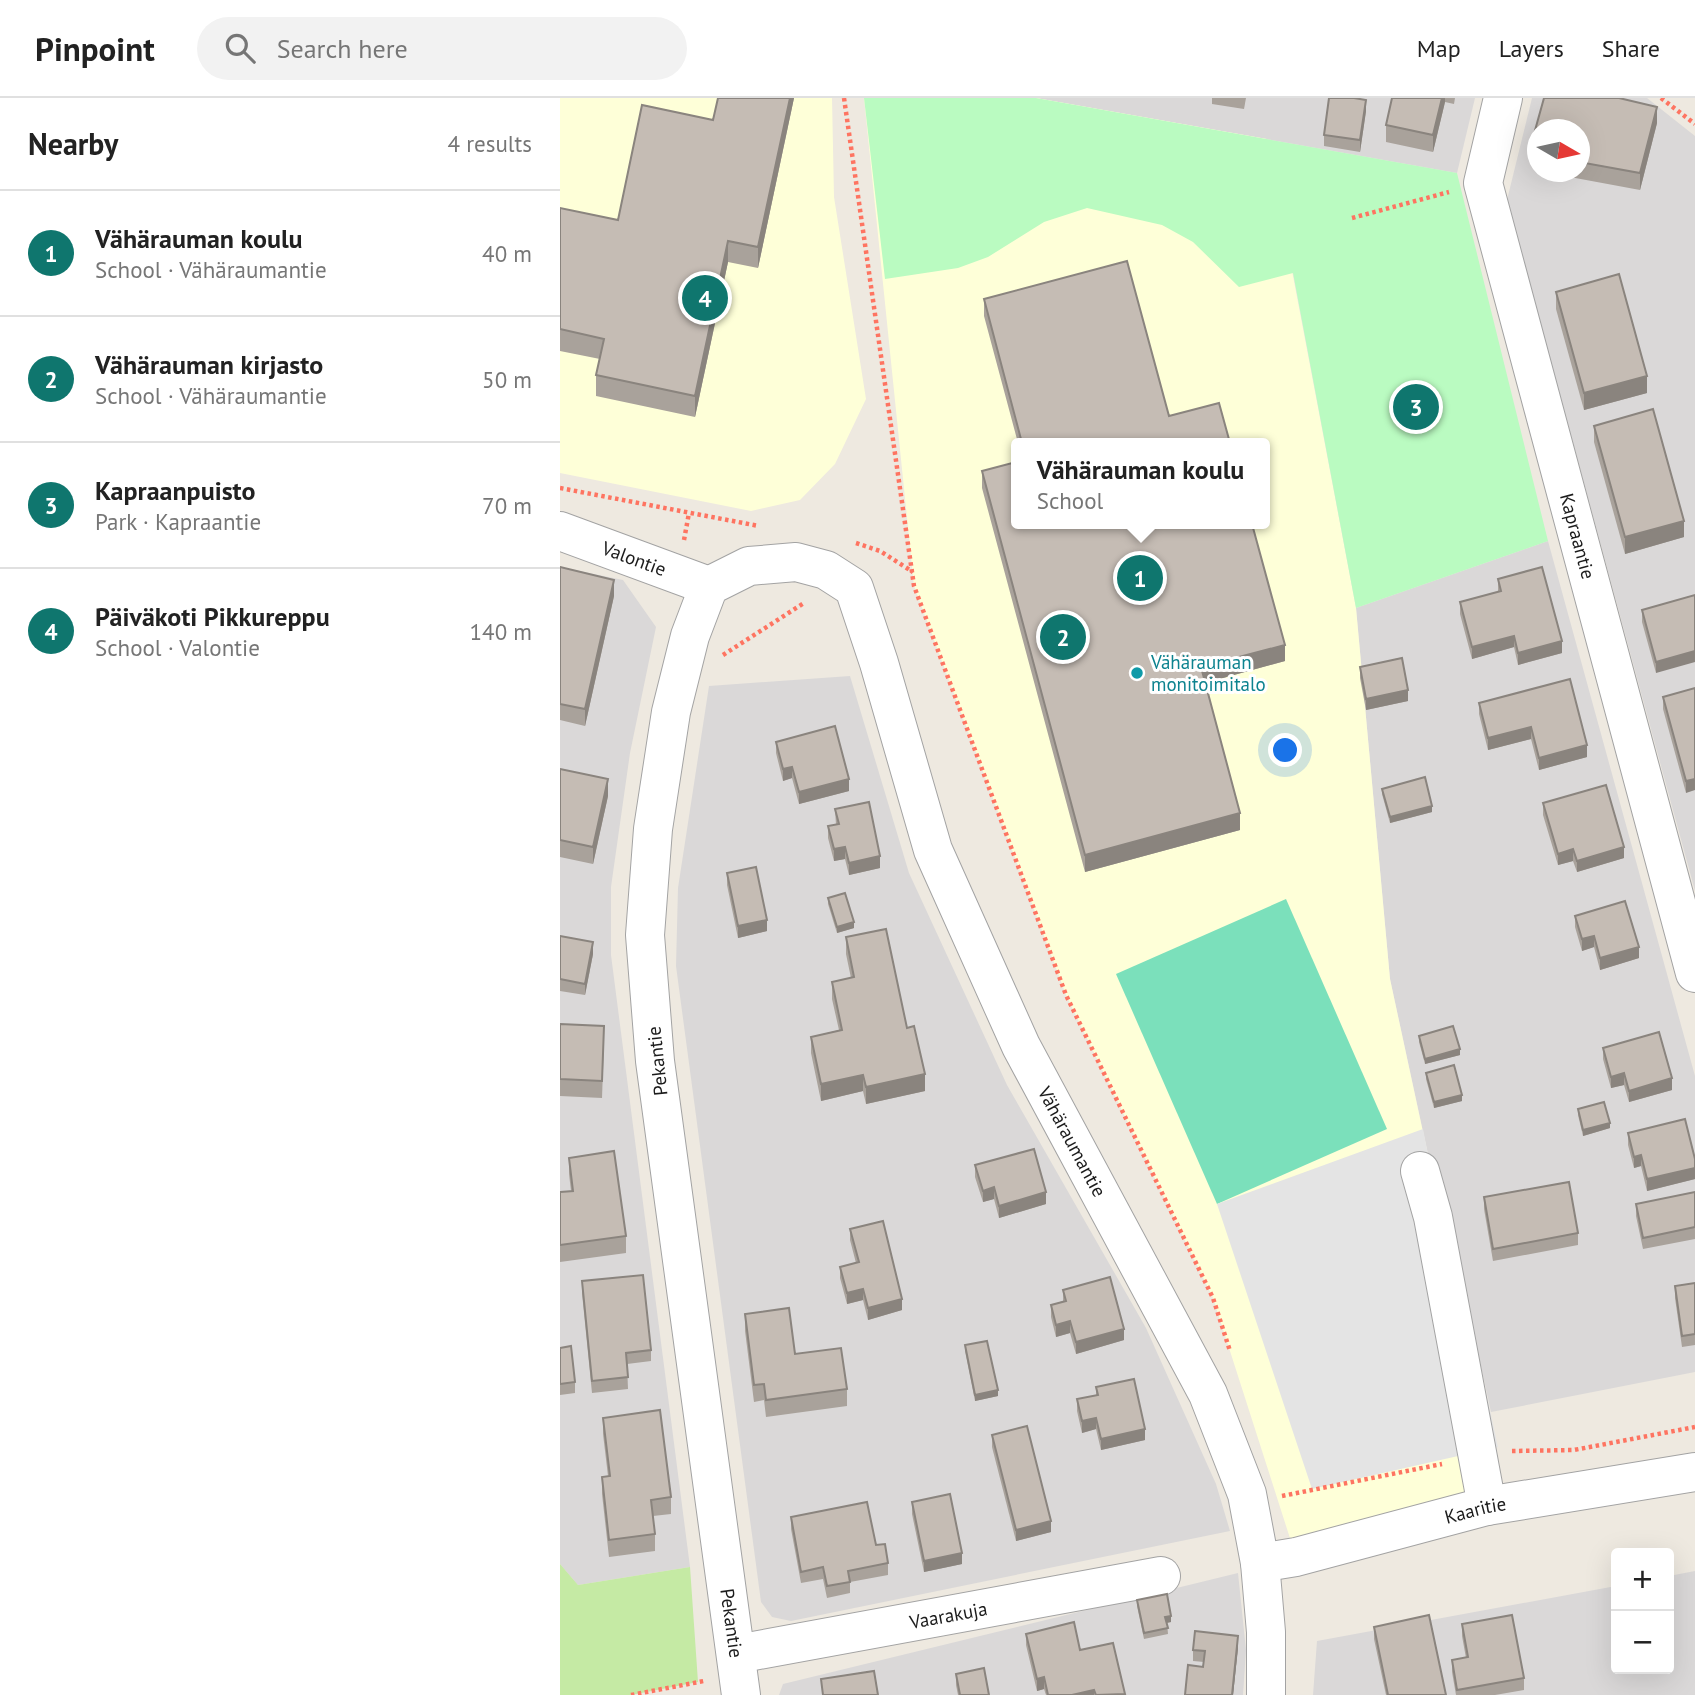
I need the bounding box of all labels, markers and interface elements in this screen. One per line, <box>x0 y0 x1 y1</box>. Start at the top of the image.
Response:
search box <box>197 17 687 80</box>
text: Pinpoint <box>35 27 155 70</box>
icon: search <box>221 29 259 67</box>
text: Search here <box>277 32 408 65</box>
text: Map <box>1417 33 1461 64</box>
text: Layers <box>1499 33 1564 64</box>
text: Share <box>1602 33 1660 64</box>
north arrow <box>1527 119 1590 182</box>
text: Nearby <box>28 124 118 163</box>
text: 4 results <box>448 129 532 158</box>
text: Vähärauman koulu <box>95 222 303 255</box>
text: 1 <box>44 239 58 268</box>
text: 40 m <box>482 239 532 268</box>
text: School · Vähäraumantie <box>95 255 327 284</box>
pin: 4 <box>682 272 728 324</box>
text: Vähärauman kirjasto <box>95 348 323 381</box>
text: 2 <box>44 365 58 394</box>
text: 50 m <box>482 365 532 394</box>
text: School · Vähäraumantie <box>95 381 327 410</box>
pin: 3 <box>1393 381 1439 433</box>
popup <box>1011 438 1270 529</box>
text: Vähärauman koulu <box>1037 453 1244 486</box>
text: Kapraanpuisto <box>95 474 256 507</box>
text: School <box>1037 486 1103 515</box>
text: 3 <box>44 491 58 520</box>
text: 70 m <box>482 491 532 520</box>
street label: Kapraantie <box>1555 491 1601 582</box>
text: Park · Kapraantie <box>95 507 261 536</box>
street label: Valontie <box>598 535 670 581</box>
pin: 1 <box>1117 552 1163 604</box>
text: Päiväkoti Pikkureppu <box>95 600 330 633</box>
pin: 2 <box>1040 611 1086 663</box>
text: 4 <box>44 617 58 646</box>
text: 140 m <box>470 617 532 646</box>
text: School · Valontie <box>95 633 260 662</box>
place label: Vähärauman monitoimitalo <box>1150 650 1266 696</box>
marker: Vähärauman monitoimitalo <box>1129 665 1145 681</box>
your location <box>1268 733 1302 767</box>
street label: Pekantie <box>641 1025 673 1097</box>
street label: Vähäraumantie <box>1032 1081 1112 1201</box>
street label: Kaaritie <box>1442 1491 1508 1529</box>
map controls <box>1611 1548 1674 1674</box>
button: + <box>1611 1548 1674 1611</box>
street label: Pekantie <box>715 1587 749 1659</box>
street label: Vaarakuja <box>907 1596 989 1634</box>
button: − <box>1611 1611 1674 1674</box>

